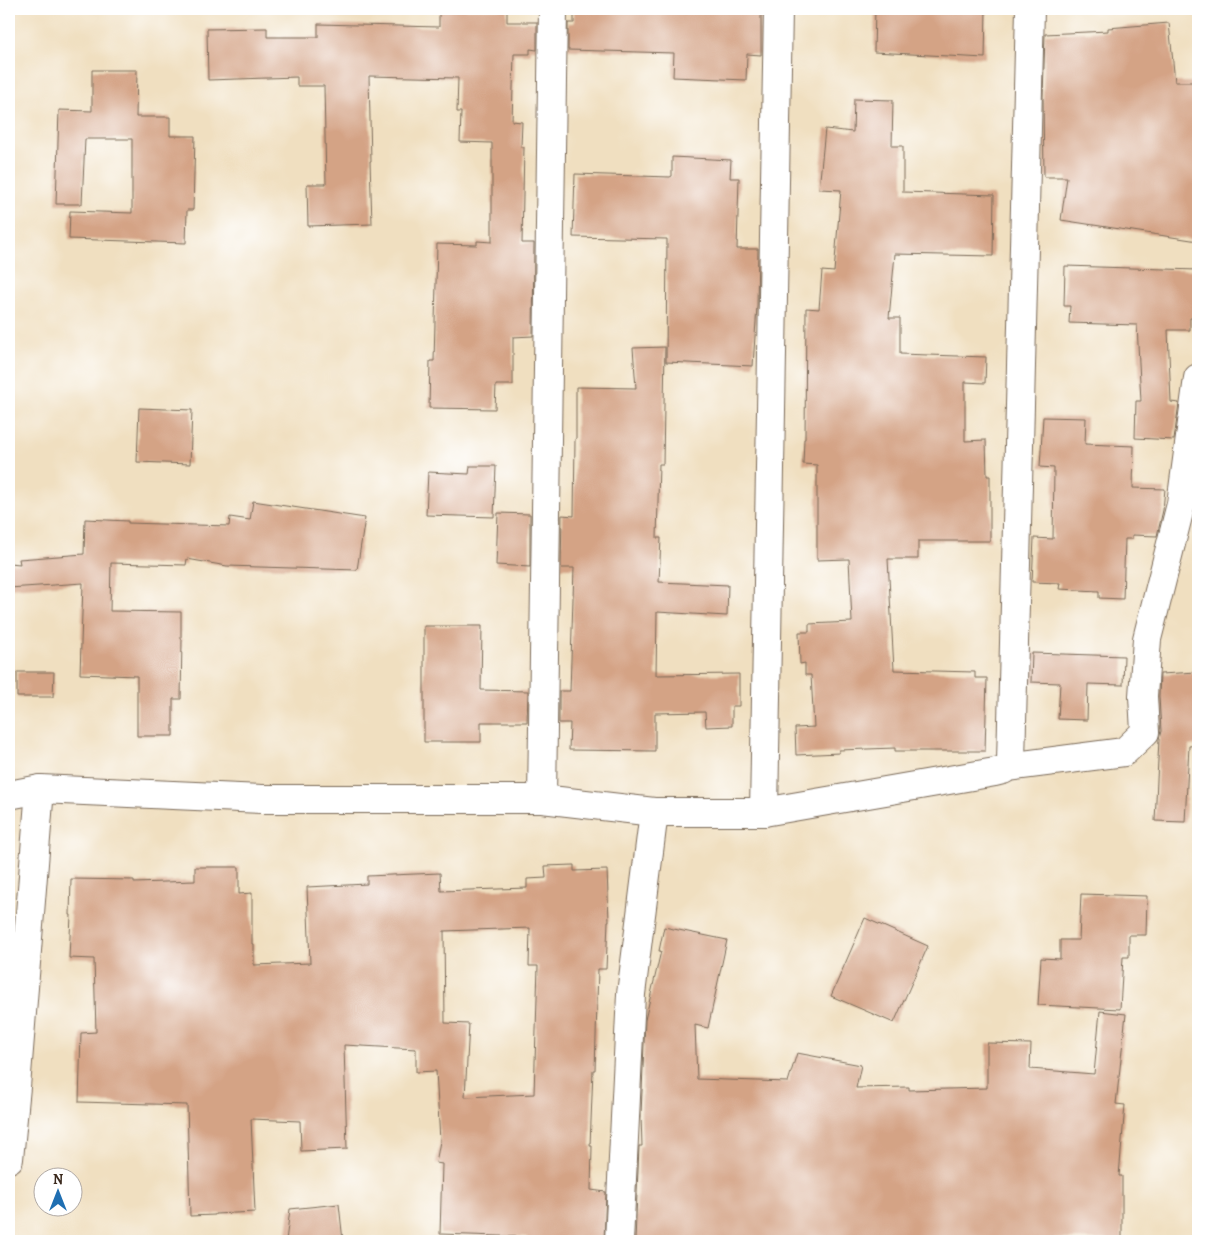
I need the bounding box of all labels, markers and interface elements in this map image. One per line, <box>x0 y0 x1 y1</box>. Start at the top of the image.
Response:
north arrow <box>32 1168 82 1218</box>
text: N <box>53 1170 63 1189</box>

